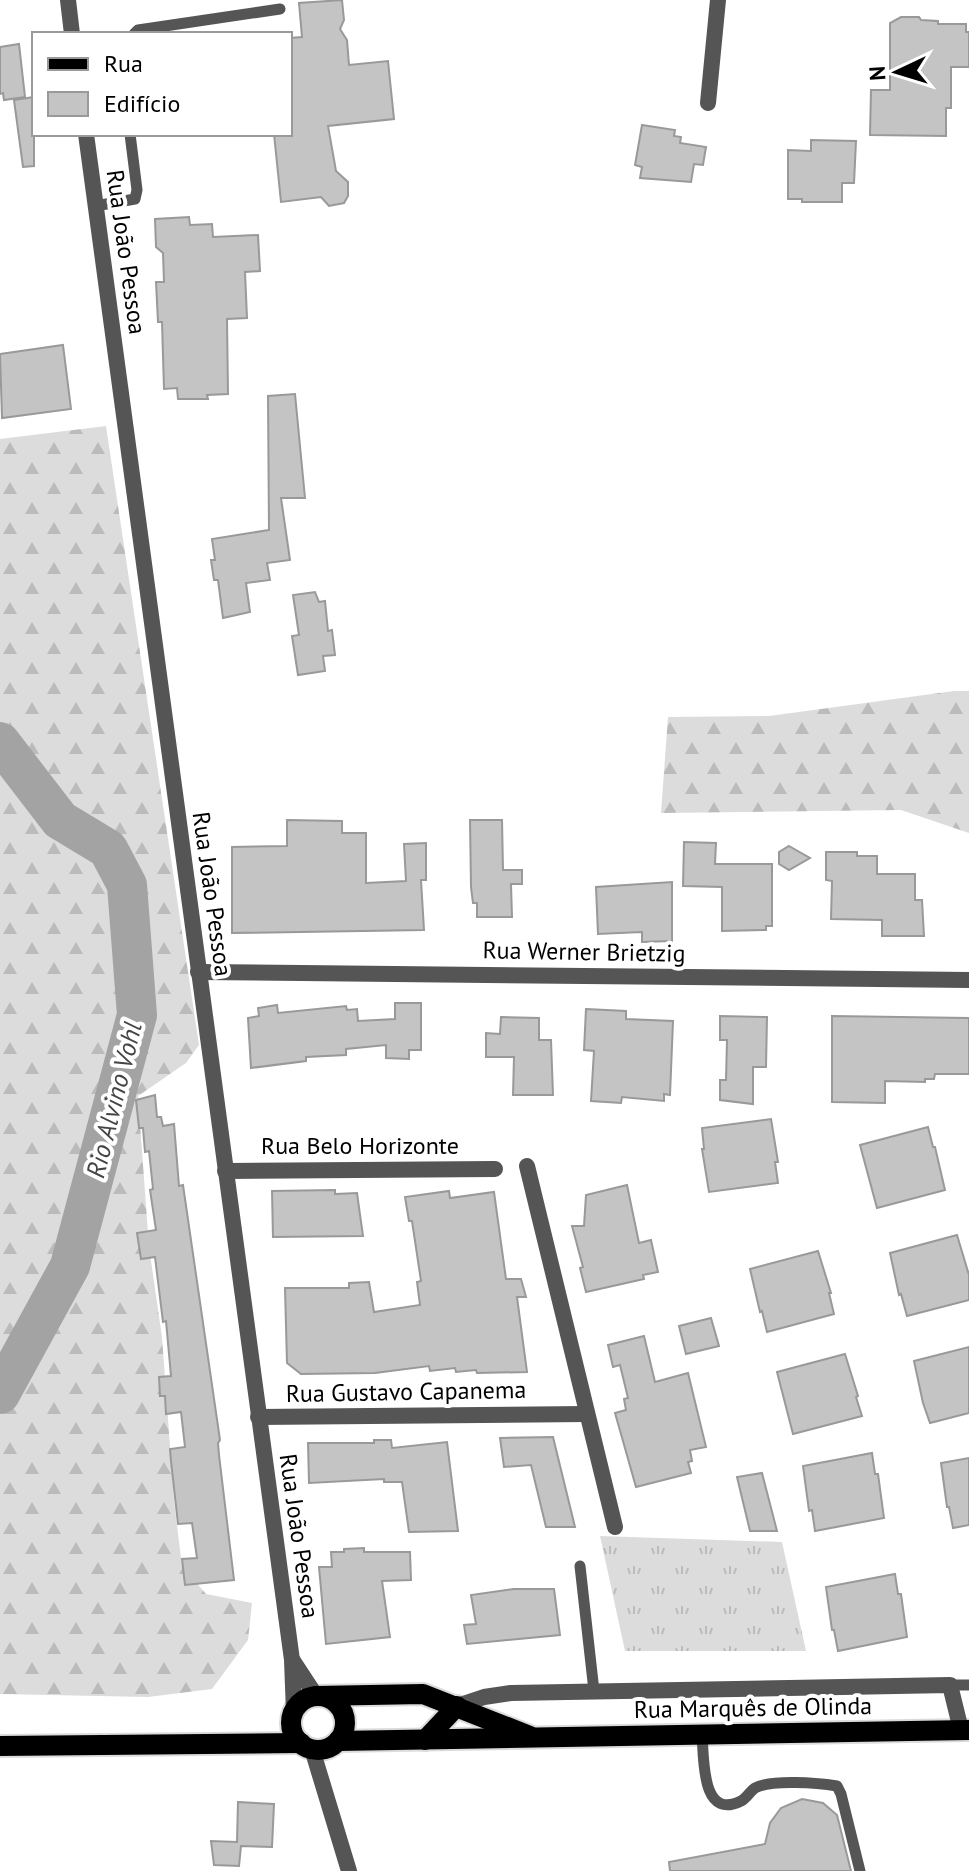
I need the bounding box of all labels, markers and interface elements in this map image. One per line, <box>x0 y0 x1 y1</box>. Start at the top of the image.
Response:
legend <box>32 32 292 136</box>
north arrow <box>857 32 937 112</box>
text: Rua <box>104 48 143 79</box>
text: N <box>863 65 892 82</box>
text: Edifício <box>104 88 180 119</box>
street label: Rua João Pessoa <box>100 168 153 336</box>
street label: Rua João Pessoa <box>186 810 239 978</box>
street label: Rua Werner Brietzig <box>482 934 686 969</box>
water label: Rio Alvino Vohl <box>78 1018 149 1181</box>
street label: Rua Belo Horizonte <box>261 1130 459 1161</box>
street label: Rua Gustavo Capanema <box>286 1374 526 1409</box>
street label: Rua João Pessoa <box>273 1452 326 1620</box>
street label: Rua Marquês de Olinda <box>634 1690 872 1725</box>

